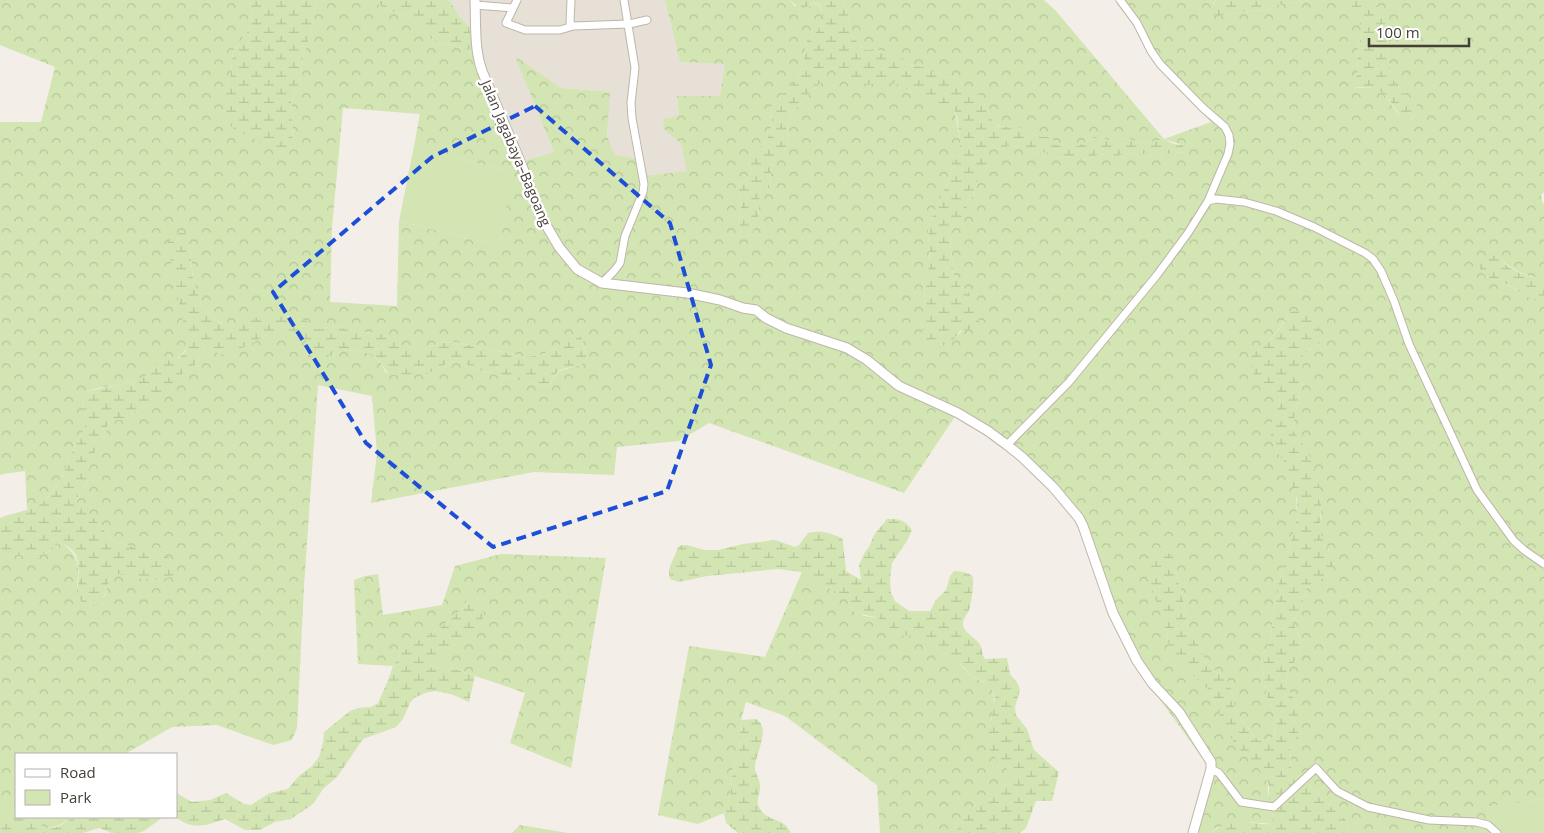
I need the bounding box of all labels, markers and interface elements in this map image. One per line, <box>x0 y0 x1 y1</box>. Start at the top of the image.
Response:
scale bar <box>1369 15 1469 47</box>
text: 100 m <box>1376 22 1420 42</box>
street label: Jalan Jagabaya–Bagoang <box>476 75 556 229</box>
legend <box>15 753 178 818</box>
text: Road <box>60 762 96 782</box>
text: Park <box>60 787 91 807</box>

